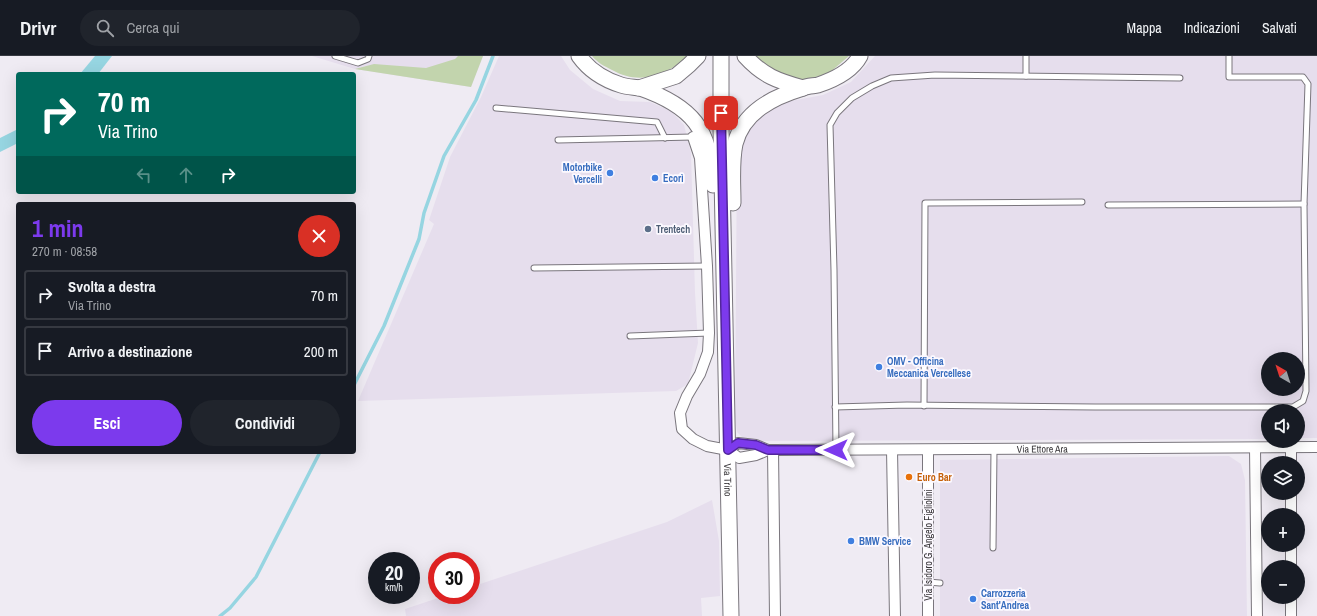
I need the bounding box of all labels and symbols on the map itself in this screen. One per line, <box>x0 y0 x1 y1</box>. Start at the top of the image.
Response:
pin <box>704 96 738 130</box>
place label: Motorbike Vercelli <box>563 161 602 186</box>
marker: Motorbike Vercelli <box>605 168 615 178</box>
place label: Ecorì <box>663 172 684 185</box>
marker: Ecorì <box>650 173 660 183</box>
place label: Trentech <box>656 223 690 236</box>
marker: Trentech <box>643 224 653 234</box>
north arrow <box>1261 352 1305 396</box>
place label: OMV - Officina Meccanica Vercellese <box>887 355 971 380</box>
marker: OMV - Officina Meccanica Vercellese <box>874 362 884 372</box>
position arrow <box>815 429 857 471</box>
street label: Via Ettore Ara <box>1017 442 1068 455</box>
street label: Via Trino <box>721 463 735 497</box>
place label: Euro Bar <box>917 471 952 484</box>
marker: Euro Bar <box>904 472 914 482</box>
street label: Via Isidoro G. Angelo Figliolini <box>922 489 935 601</box>
place label: BMW Service <box>859 535 911 548</box>
marker: BMW Service <box>846 536 856 546</box>
speed limit sign: 30 <box>428 552 480 604</box>
place label: Carrozzeria Sant'Andrea <box>981 587 1029 612</box>
marker: Carrozzeria Sant'Andrea <box>968 594 978 604</box>

